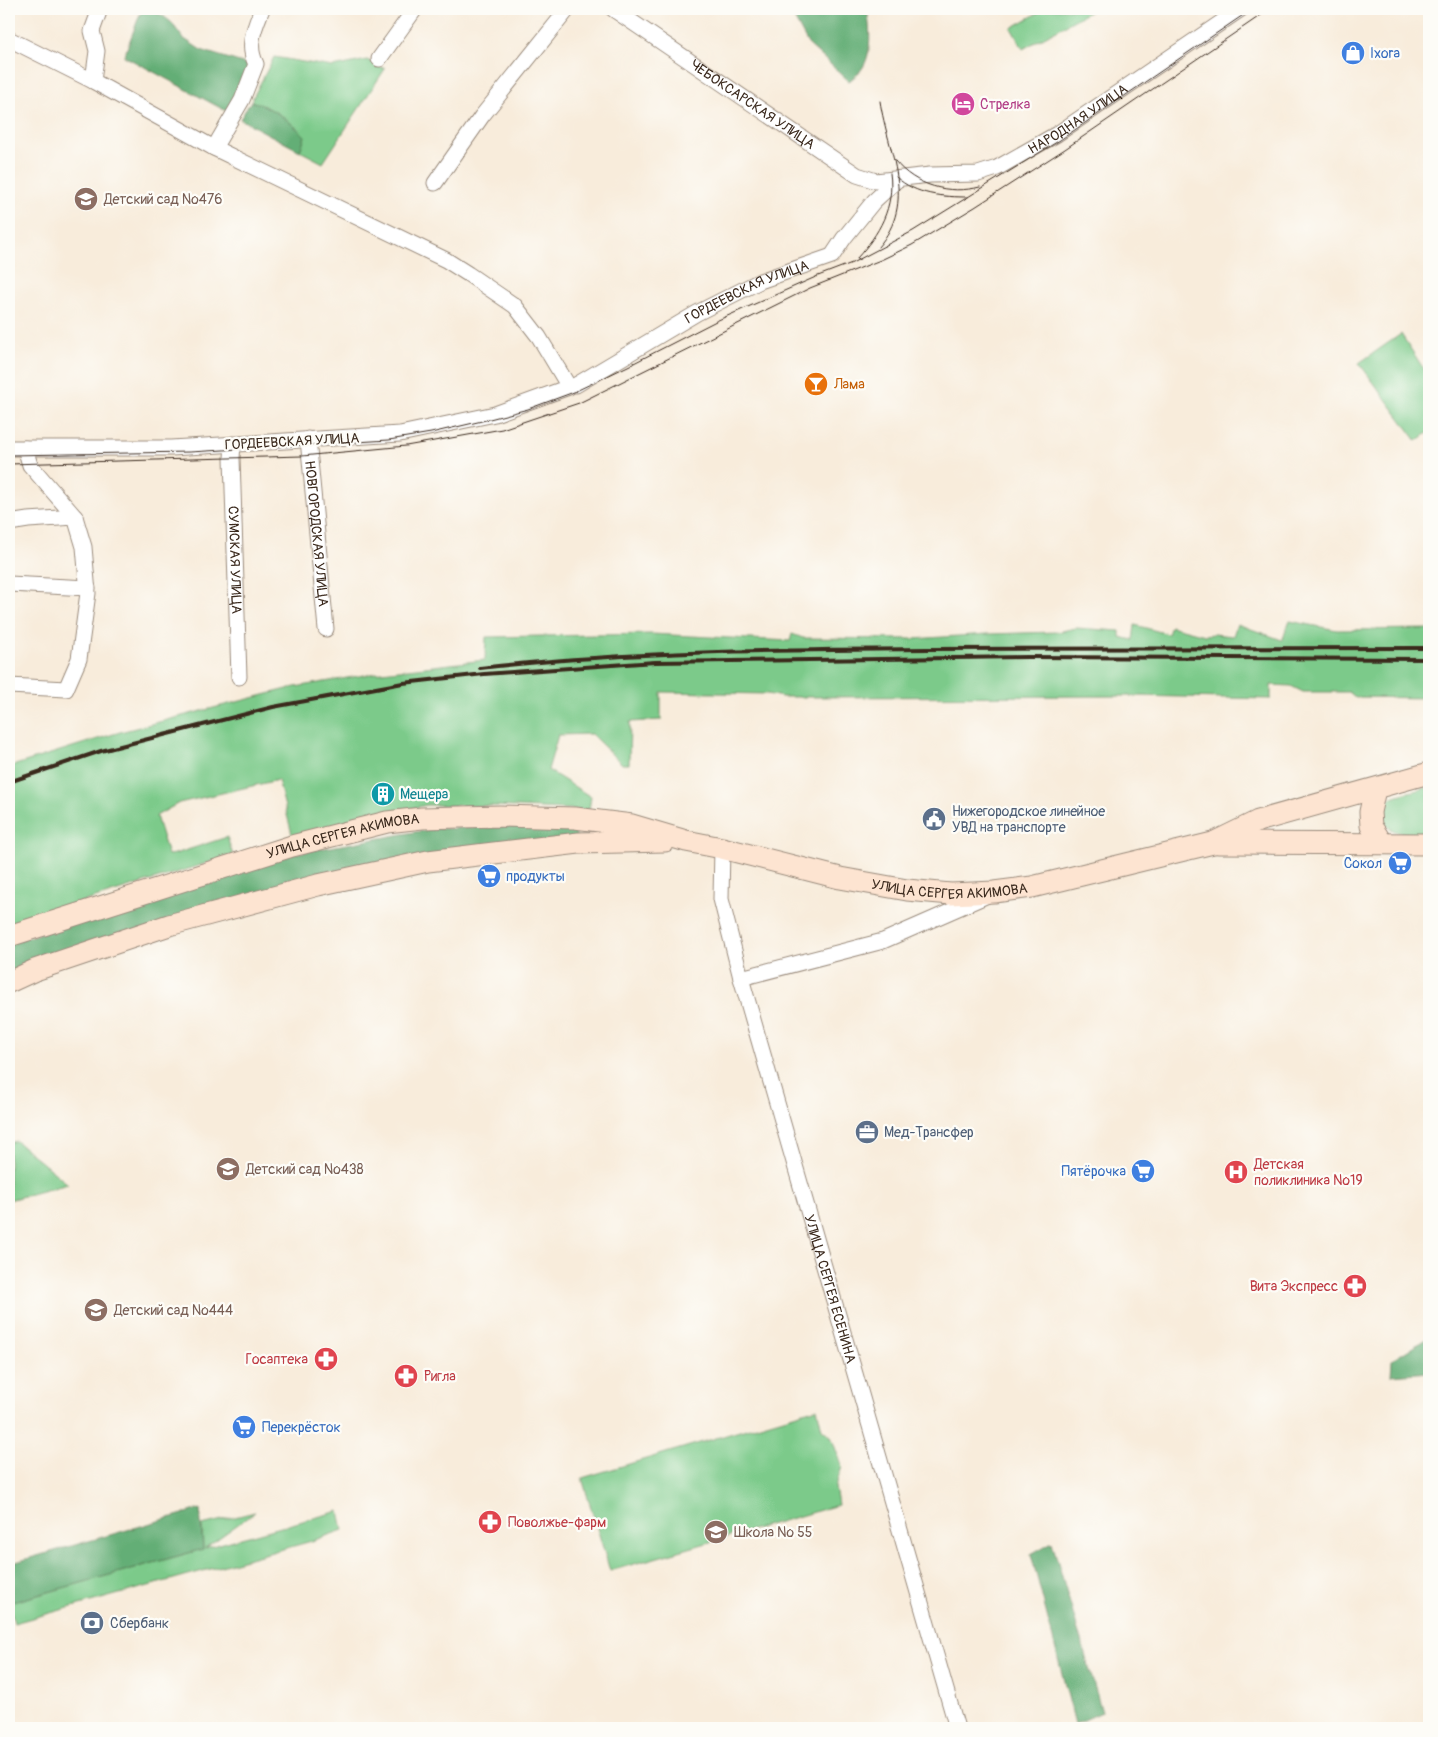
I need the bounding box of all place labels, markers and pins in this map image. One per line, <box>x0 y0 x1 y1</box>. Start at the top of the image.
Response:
shop icon: Ixora <box>1340 40 1366 66</box>
place label: Ixora <box>1370 45 1400 62</box>
hotel icon: Стрелка <box>950 91 976 117</box>
place label: Стрелка <box>980 96 1030 113</box>
school or university icon: Детский сад №476 <box>73 186 99 212</box>
place label: Детский сад №476 <box>103 191 222 208</box>
bar icon: Лама <box>803 371 829 397</box>
place label: Лама <box>833 376 865 393</box>
building icon: Мещера <box>370 781 396 807</box>
place label: Мещера <box>400 786 448 803</box>
place label: Нижегородское линейное УВД на транспорте <box>952 803 1105 836</box>
public building icon: Нижегородское линейное УВД на транспорте <box>921 806 947 832</box>
supermarket icon: Сокол <box>1387 850 1413 876</box>
place label: Сокол <box>1344 855 1382 872</box>
supermarket icon: продукты <box>476 863 502 889</box>
place label: продукты <box>506 868 565 885</box>
office icon: Мед-Трансфер <box>854 1119 880 1145</box>
place label: Мед-Трансфер <box>884 1124 974 1141</box>
school or university icon: Детский сад №438 <box>215 1156 241 1182</box>
place label: Детская поликлиника №19 <box>1253 1156 1363 1189</box>
supermarket icon: Пятёрочка <box>1130 1158 1156 1184</box>
hospital icon: Детская поликлиника №19 <box>1223 1159 1249 1185</box>
place label: Детский сад №438 <box>245 1161 364 1178</box>
place label: Пятёрочка <box>1062 1163 1126 1180</box>
pharmacy icon: Вита Экспресс <box>1342 1273 1368 1299</box>
place label: Вита Экспресс <box>1250 1278 1338 1295</box>
school or university icon: Детский сад №444 <box>83 1297 109 1323</box>
place label: Детский сад №444 <box>113 1302 233 1319</box>
pharmacy icon: Госаптека <box>313 1346 339 1372</box>
place label: Госаптека <box>245 1351 308 1368</box>
pharmacy icon: Ригла <box>393 1363 419 1389</box>
place label: Ригла <box>424 1368 456 1385</box>
supermarket icon: Перекрёсток <box>231 1414 257 1440</box>
place label: Перекрёсток <box>262 1419 341 1436</box>
pharmacy icon: Поволжье-фарм <box>477 1509 503 1535</box>
place label: Поволжье-фарм <box>508 1514 606 1531</box>
school or university icon: Школа № 55 <box>703 1519 729 1545</box>
place label: Школа № 55 <box>734 1524 812 1541</box>
bank icon: Сбербанк <box>79 1610 105 1636</box>
place label: Сбербанк <box>110 1615 169 1632</box>

